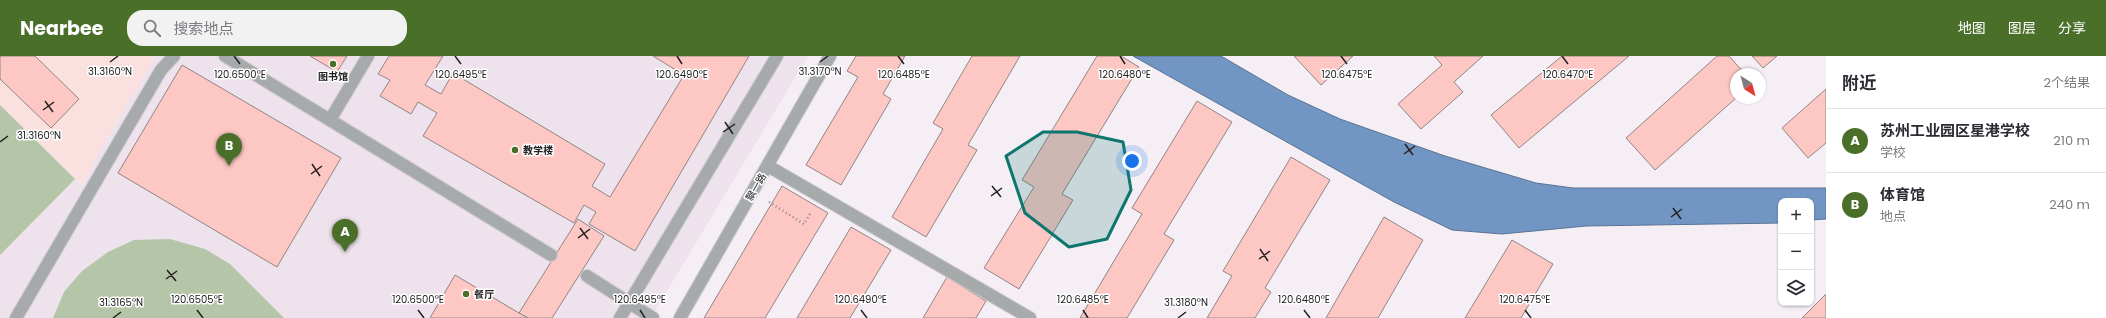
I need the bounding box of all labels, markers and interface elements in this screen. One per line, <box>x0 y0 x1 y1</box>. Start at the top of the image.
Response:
search box <box>127 10 407 46</box>
text: Nearbee <box>20 15 103 42</box>
icon: search <box>141 17 163 39</box>
text: 搜索地点 <box>173 18 233 39</box>
text: 地图 <box>1958 18 1986 38</box>
text: 图层 <box>2008 18 2036 38</box>
text: 分享 <box>2058 18 2086 38</box>
marker: 图书馆 <box>328 59 338 69</box>
text: 31.3160°N <box>88 64 132 79</box>
text: 31.3170°N <box>798 64 842 79</box>
text: 120.6500°E <box>214 67 266 82</box>
text: 120.6495°E <box>435 67 487 82</box>
text: 120.6490°E <box>656 67 708 82</box>
text: 120.6485°E <box>878 67 930 82</box>
text: 120.6480°E <box>1099 67 1151 82</box>
text: 120.6475°E <box>1322 67 1372 82</box>
text: 120.6470°E <box>1543 67 1593 82</box>
north arrow <box>1730 68 1766 104</box>
place label: 图书馆 <box>318 69 348 84</box>
text: 附近 <box>1842 71 1876 95</box>
text: 2个结果 <box>2044 73 2090 92</box>
text: 苏州工业园区星港学校 <box>1880 120 2030 141</box>
text: 31.3160°N <box>17 128 61 143</box>
text: A <box>1850 131 1860 150</box>
text: 210 m <box>2053 131 2090 150</box>
pin: B <box>216 133 242 166</box>
place label: 教学楼 <box>523 143 553 158</box>
text: 学校 <box>1880 143 1906 162</box>
marker: 教学楼 <box>510 145 520 155</box>
your location <box>1122 151 1142 171</box>
street label: 飘一路 <box>742 170 770 204</box>
text: 体育馆 <box>1880 184 1925 205</box>
text: B <box>1851 195 1859 214</box>
text: 240 m <box>2049 195 2090 214</box>
map controls <box>1778 198 1814 306</box>
button: + <box>1778 198 1814 234</box>
text: 地点 <box>1880 207 1906 226</box>
pin: A <box>332 219 358 252</box>
button: − <box>1778 234 1814 270</box>
button: layers <box>1778 270 1814 306</box>
place label: 餐厅 <box>474 287 494 302</box>
marker: 餐厅 <box>461 289 471 299</box>
text: 120.6505°E <box>171 292 223 307</box>
text: 120.6500°E <box>392 292 444 307</box>
text: 120.6495°E <box>614 292 666 307</box>
text: 120.6490°E <box>835 292 887 307</box>
text: 120.6485°E <box>1057 292 1109 307</box>
text: 120.6480°E <box>1278 292 1330 307</box>
text: 120.6475°E <box>1500 292 1550 307</box>
text: 31.3165°N <box>99 295 143 310</box>
text: 31.3180°N <box>1164 295 1208 310</box>

